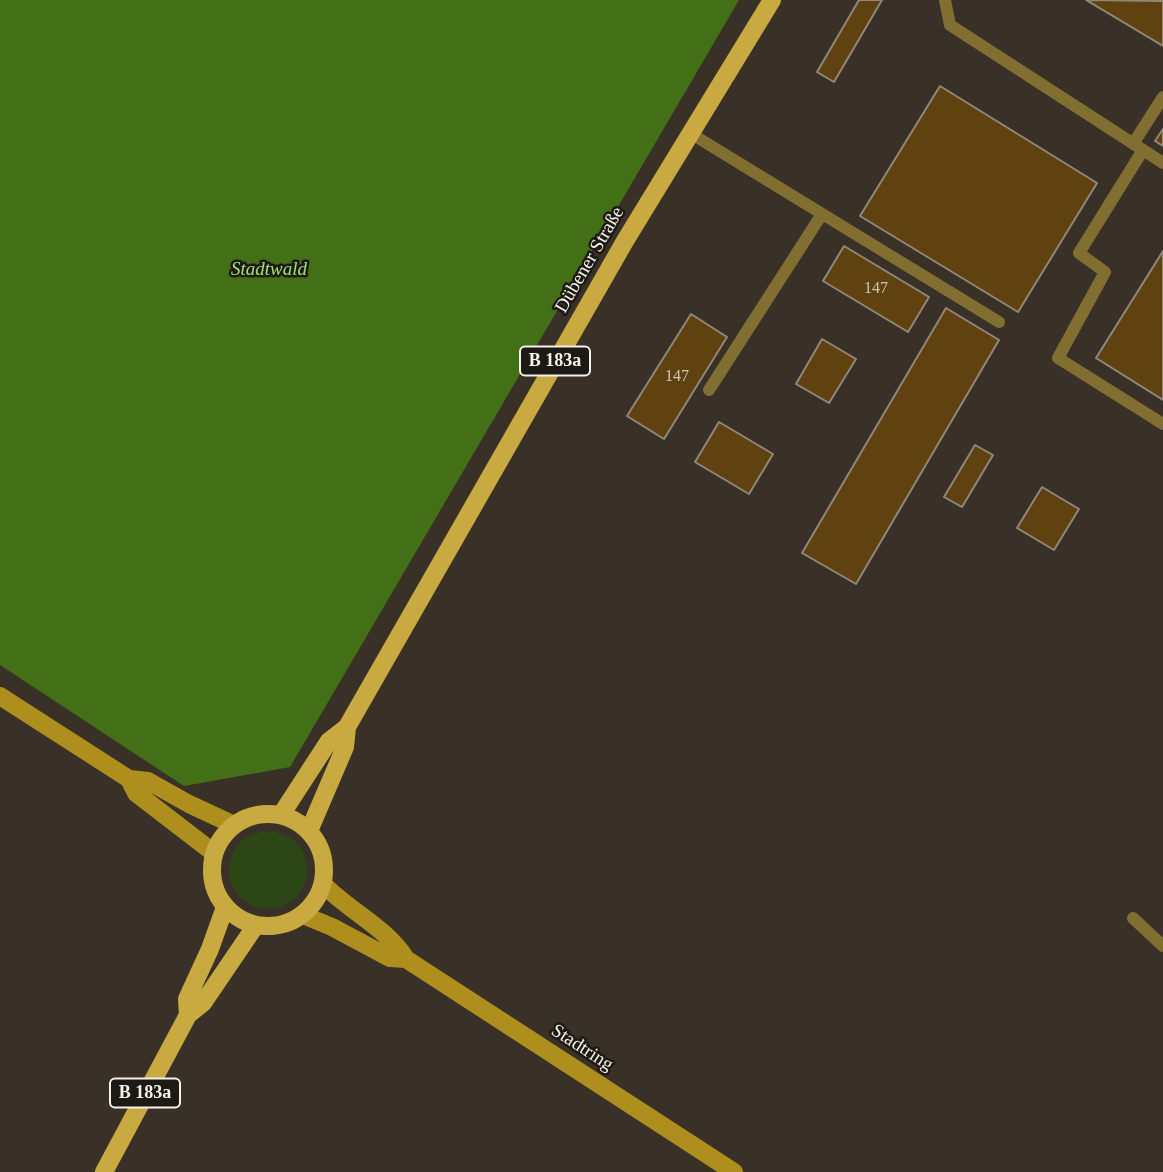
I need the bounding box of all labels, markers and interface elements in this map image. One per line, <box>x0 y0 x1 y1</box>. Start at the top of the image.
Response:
street label: Dübener Straße <box>550 203 630 317</box>
park label: Stadtwald <box>231 259 307 281</box>
house number: 147 <box>864 279 888 299</box>
road number: B 183a <box>520 346 590 376</box>
house number: 147 <box>665 367 689 387</box>
street label: Stadtring <box>547 1019 617 1077</box>
road number: B 183a <box>110 1078 180 1108</box>

